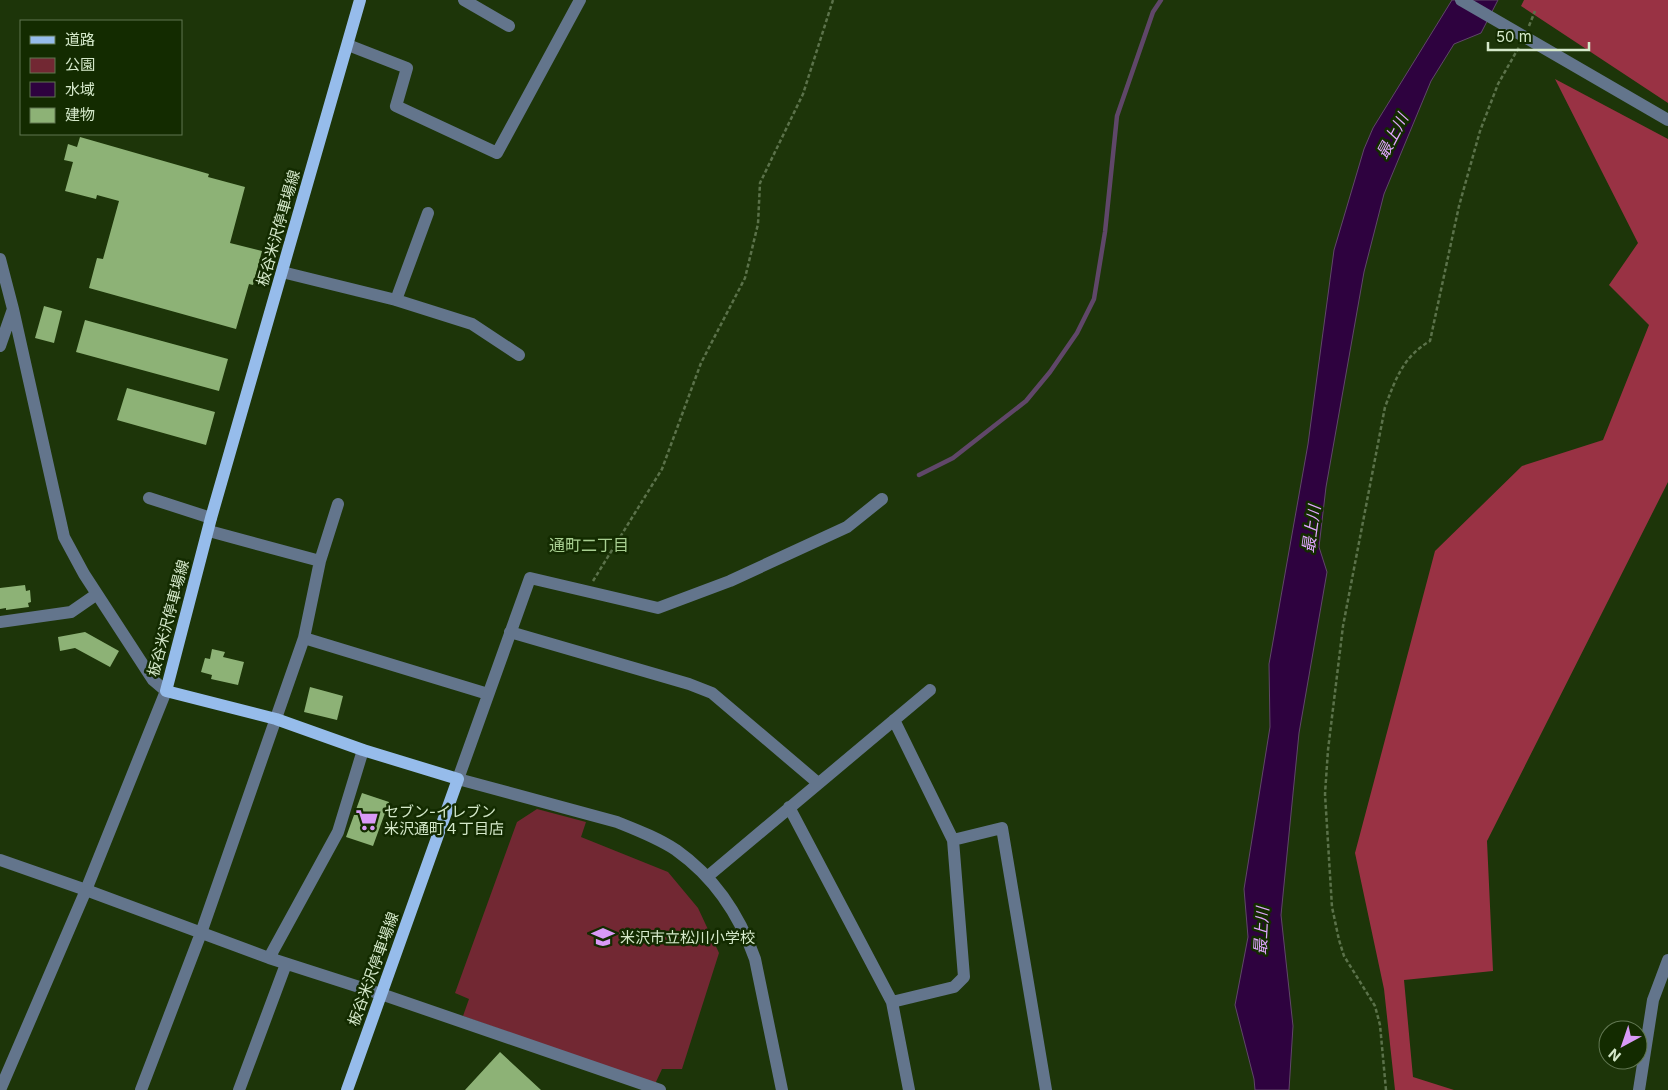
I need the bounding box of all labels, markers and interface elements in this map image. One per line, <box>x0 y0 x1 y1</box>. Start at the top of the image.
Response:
legend <box>20 20 182 135</box>
scale bar <box>1488 20 1589 52</box>
text: 50 m <box>1496 27 1532 46</box>
text: 道路 <box>65 30 95 49</box>
text: 公園 <box>65 55 95 74</box>
text: 水域 <box>65 80 95 99</box>
text: 建物 <box>65 105 95 124</box>
water label: 最上川 <box>1372 108 1413 162</box>
street label: 板谷米沢停車場線 <box>252 168 304 288</box>
water label: 最上川 <box>1298 502 1325 554</box>
district label: 通町二丁目 <box>549 535 629 555</box>
street label: 板谷米沢停車場線 <box>143 558 193 678</box>
place label: セブン-イレブン 米沢通町４丁目店 <box>384 802 504 838</box>
supermarket icon: セブン-イレブン 米沢通町４丁目店 <box>354 807 380 833</box>
water label: 最上川 <box>1250 905 1272 955</box>
street label: 板谷米沢停車場線 <box>344 909 402 1029</box>
school or university icon: 米沢市立松川小学校 <box>590 924 616 950</box>
place label: 米沢市立松川小学校 <box>620 928 755 947</box>
north arrow <box>1598 1020 1648 1070</box>
text: N <box>1605 1045 1624 1065</box>

